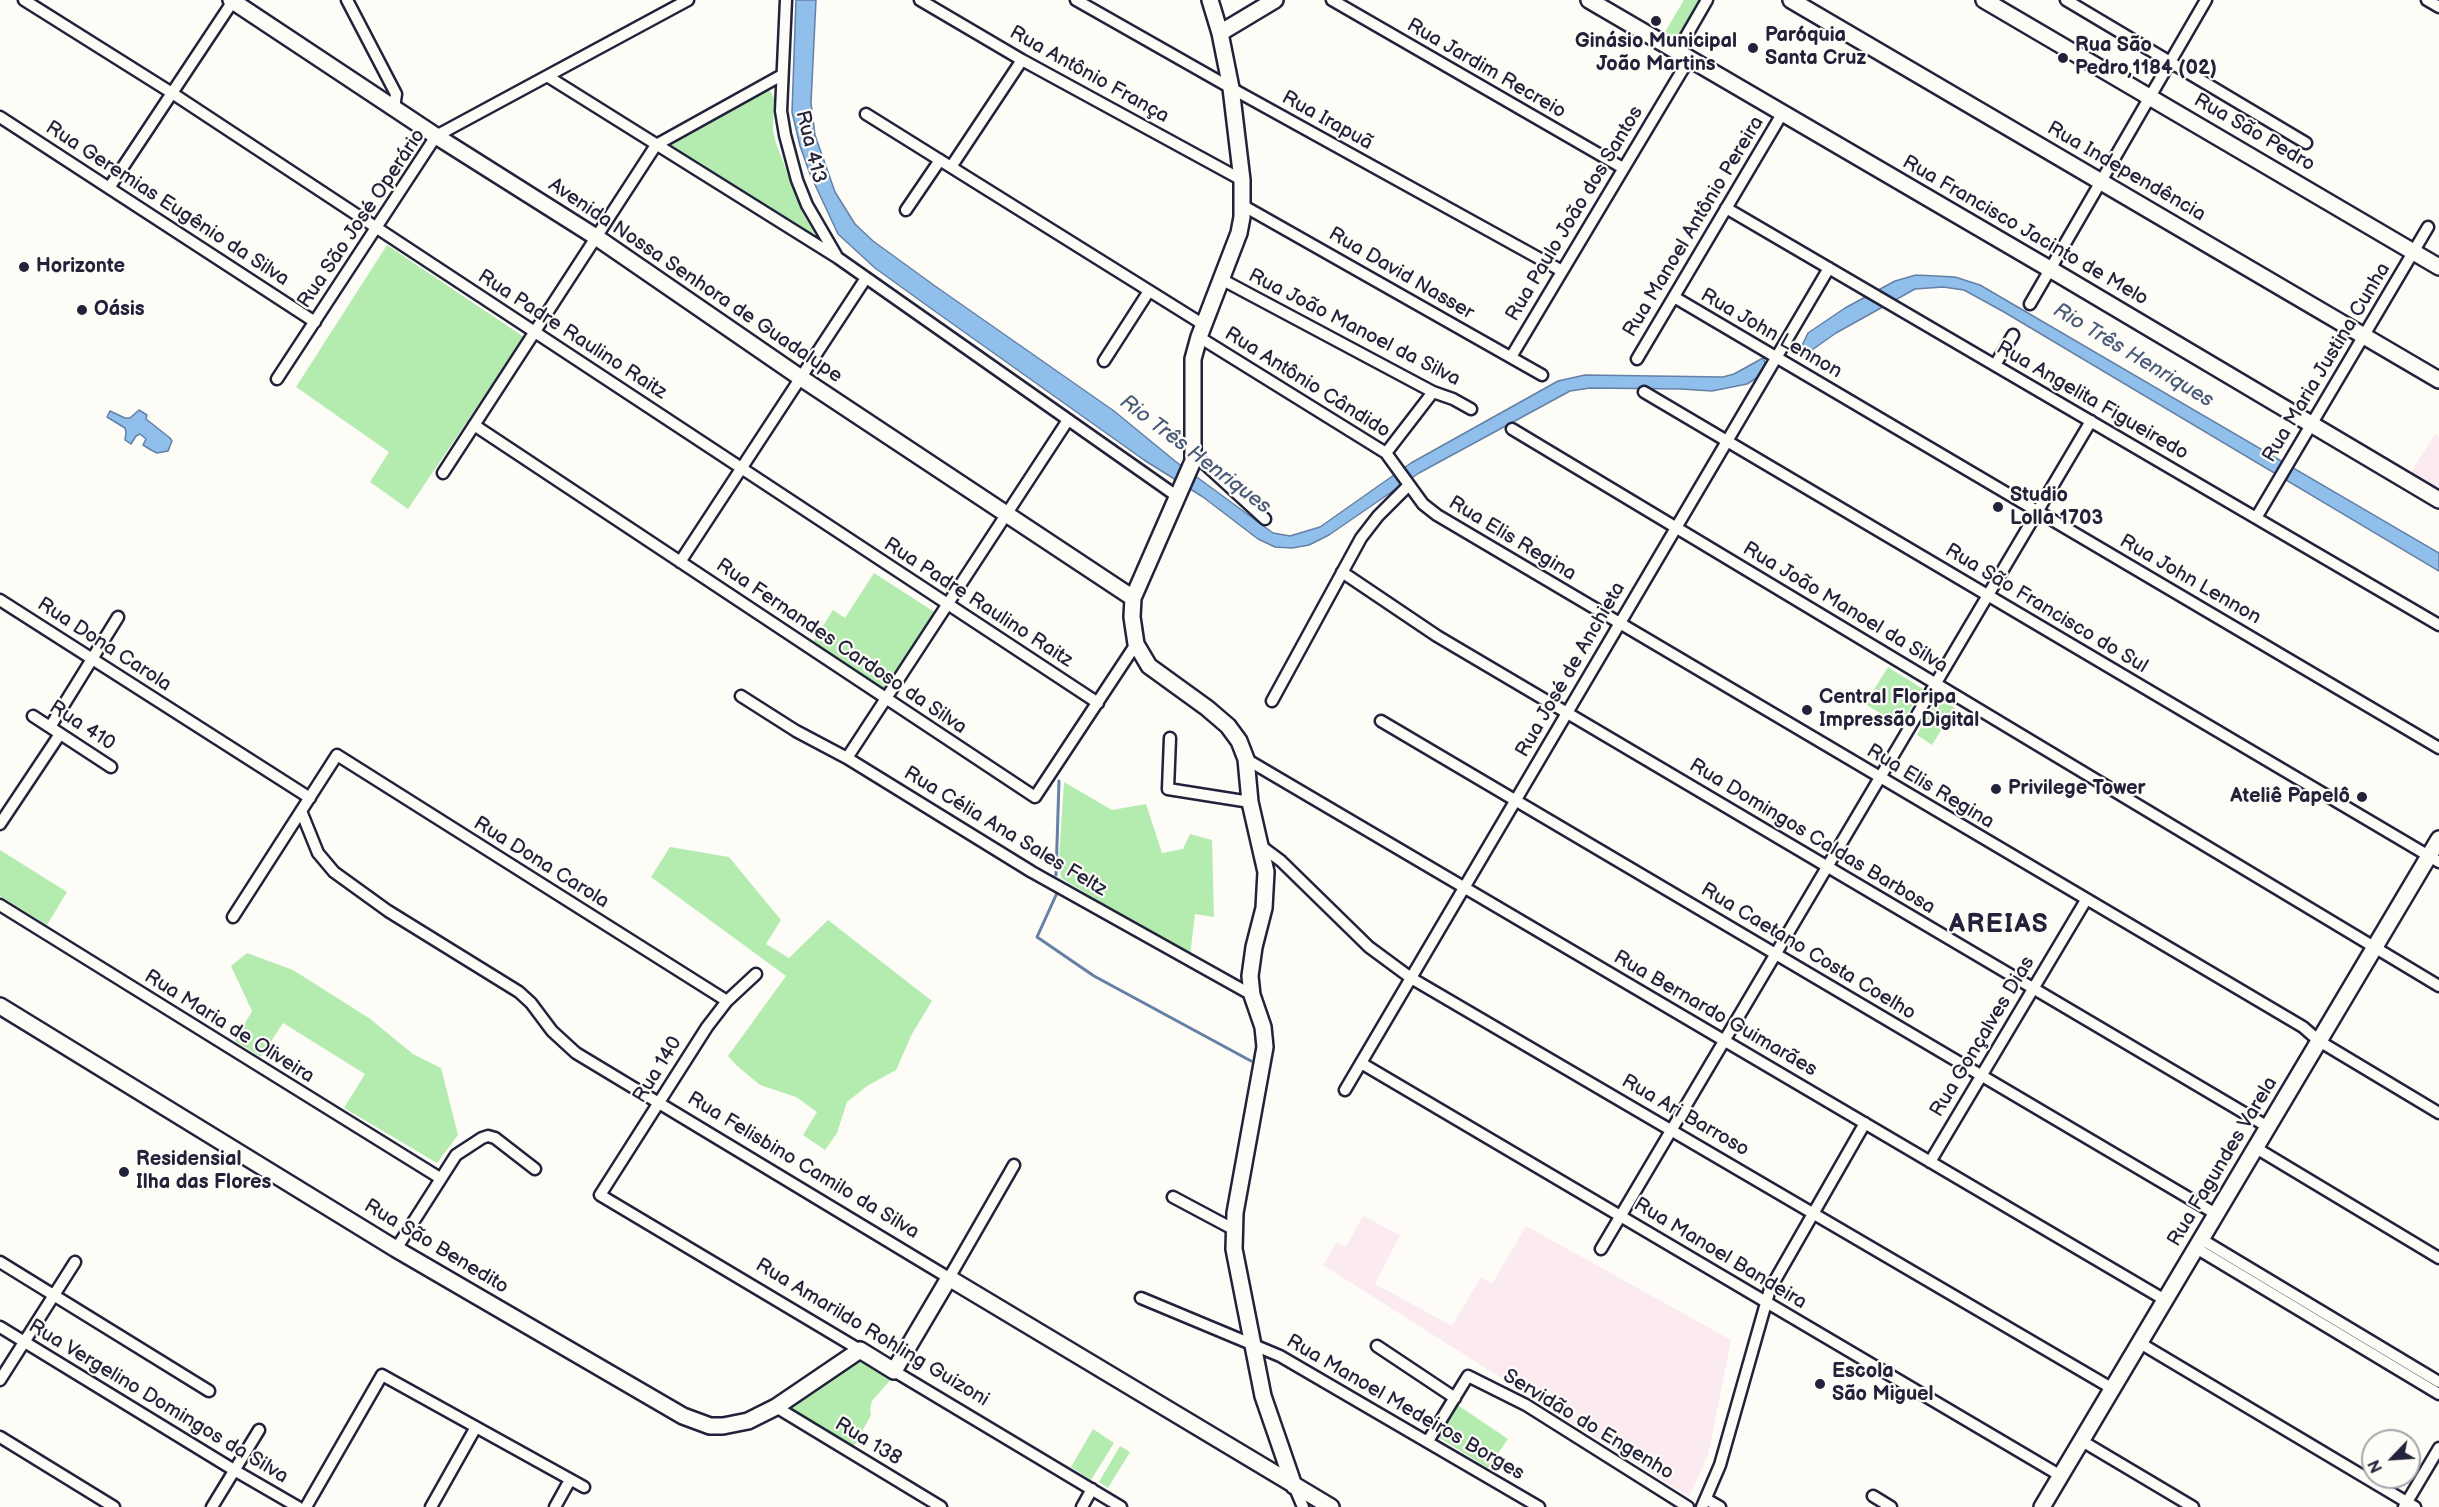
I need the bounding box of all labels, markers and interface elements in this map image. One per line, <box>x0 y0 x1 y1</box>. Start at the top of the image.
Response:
street label: Rua Jardim Recreio <box>1402 14 1570 124</box>
marker: Ginásio Municipal João Martins <box>1649 14 1663 28</box>
street label: Rua Antônio França <box>1005 21 1173 129</box>
place label: Paróquia Santa Cruz <box>1765 24 1866 71</box>
place label: Ginásio Municipal João Martins <box>1575 30 1737 77</box>
place label: Rua São Pedro,1184 (02) <box>2075 34 2217 81</box>
marker: Paróquia Santa Cruz <box>1746 41 1760 55</box>
marker: Rua São Pedro,1184 (02) <box>2056 51 2070 65</box>
street label: Rua Irapuã <box>1277 86 1377 156</box>
street label: Rua São Pedro <box>2189 89 2319 177</box>
street label: Rua Paulo João dos Santos <box>1501 102 1649 326</box>
street label: Rua 413 <box>789 108 831 186</box>
street label: Rua Manoel Antônio Pereira <box>1619 112 1769 342</box>
street label: Rua Geremias Eugênio da Silva <box>41 116 293 292</box>
street label: Rua Independência <box>2042 117 2210 227</box>
street label: Rua São José Operário <box>293 125 431 313</box>
street label: Rua Francisco Jacinto de Melo <box>1898 151 2152 311</box>
street label: Avenida Nossa Senhora de Guadalupe <box>544 173 846 389</box>
street label: Rua David Nasser <box>1324 223 1478 325</box>
place label: Horizonte <box>36 255 125 279</box>
street label: Rua Maria Justina Cunha <box>2258 259 2396 467</box>
marker: Horizonte <box>17 260 31 274</box>
street label: Rua João Manoel da Silva <box>1244 264 1464 392</box>
street label: Rua Padre Raulino Raitz <box>473 265 671 405</box>
street label: Rua John Lennon <box>1696 284 1846 384</box>
place label: Oásis <box>94 298 145 322</box>
water label: Rio Três Henriques <box>2048 298 2218 414</box>
marker: Oásis <box>75 303 89 317</box>
street label: Rua Antônio Cândido <box>1220 322 1394 444</box>
street label: Rua Angelita Figueiredo <box>1992 336 2192 466</box>
water label: Rio Três Henriques <box>1115 390 1275 520</box>
place label: Studio Lolla 1703 <box>2010 484 2103 531</box>
street label: Rua Elis Regina <box>1444 491 1580 587</box>
marker: Studio Lolla 1703 <box>1991 500 2005 514</box>
street label: Rua John Lennon <box>2115 530 2265 630</box>
street label: Rua Padre Raulino Raitz <box>879 533 1077 673</box>
street label: Rua João Manoel da Silva <box>1738 537 1952 679</box>
street label: Rua São Francisco do Sul <box>1940 539 2152 679</box>
street label: Rua Fernandes Cardoso da Silva <box>711 554 971 740</box>
street label: Rua José de Anchieta <box>1511 578 1631 762</box>
street label: Rua Dona Carola <box>32 593 176 697</box>
place label: Central Floripa Impressão Digital <box>1819 686 1979 733</box>
street label: Rua 410 <box>45 696 119 756</box>
marker: Central Floripa Impressão Digital <box>1800 703 1814 717</box>
street label: Rua Elis Regina <box>1862 739 1998 835</box>
street label: Rua Domingos Caldas Barbosa <box>1685 754 1939 920</box>
street label: Rua Célia Ana Sales Feltz <box>899 762 1111 902</box>
place label: Privilege Tower <box>2008 777 2146 801</box>
marker: Privilege Tower <box>1989 782 2003 796</box>
place label: Ateliê Papelô <box>2230 785 2350 809</box>
marker: Ateliê Papelô <box>2355 790 2369 804</box>
street label: Rua Dona Carola <box>469 812 613 914</box>
street label: Rua Caetano Costa Coelho <box>1696 878 1920 1026</box>
district label: AREIAS <box>1949 909 2049 941</box>
street label: Rua Bernardo Guimarães <box>1609 946 1821 1082</box>
street label: Rua Gonçalves Dias <box>1926 952 2040 1122</box>
street label: Rua Maria de Oliveira <box>140 965 318 1089</box>
street label: Rua 140 <box>628 1032 688 1108</box>
street label: Rua Ari Barroso <box>1617 1070 1753 1162</box>
street label: Rua Fagundes Varela <box>2163 1073 2283 1251</box>
street label: Rua Felisbino Camilo da Silva <box>683 1087 923 1245</box>
place label: Residensial Ilha das Flores <box>136 1148 271 1195</box>
marker: Residensial Ilha das Flores <box>117 1165 131 1179</box>
street label: Rua Manoel Bandeira <box>1629 1193 1811 1315</box>
street label: Rua São Benedito <box>359 1194 513 1300</box>
street label: Rua Amarildo Rohling Guizoni <box>751 1254 993 1412</box>
street label: Rua Vergelino Domingos da Silva <box>24 1315 292 1489</box>
street label: Rua Manoel Medeiros Borges <box>1282 1330 1528 1486</box>
place label: Escola São Miguel <box>1832 1360 1934 1407</box>
street label: Servidão do Engenho <box>1498 1365 1678 1485</box>
marker: Escola São Miguel <box>1813 1377 1827 1391</box>
street label: Rua 138 <box>830 1413 906 1471</box>
north arrow <box>2361 1429 2421 1489</box>
text: N <box>2365 1457 2387 1475</box>

